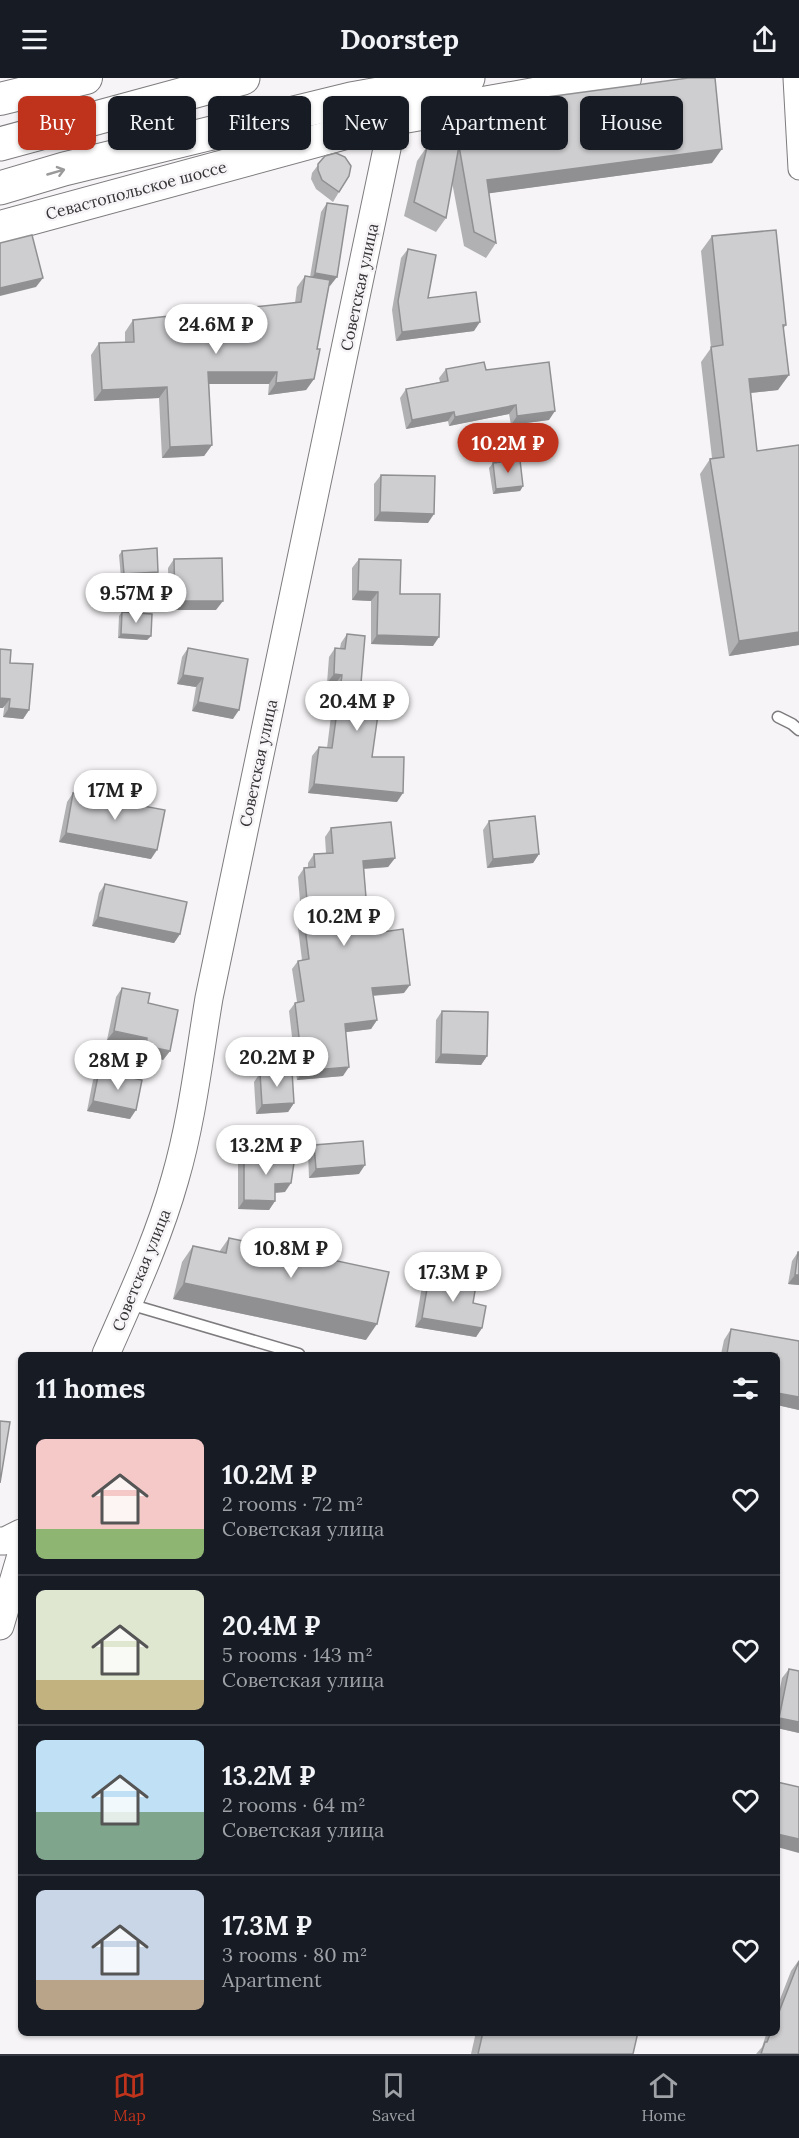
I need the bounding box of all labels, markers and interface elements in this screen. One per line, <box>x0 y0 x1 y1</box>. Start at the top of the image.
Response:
text: Doorstep <box>340 22 459 56</box>
icon: menu <box>18 23 51 56</box>
icon: share <box>748 23 781 56</box>
chip: Buy <box>18 96 96 150</box>
chip: Rent <box>108 96 196 150</box>
chip: Filters <box>208 96 311 150</box>
chip: New <box>323 96 409 150</box>
chip: Apartment <box>421 96 568 150</box>
chip: House <box>580 96 683 150</box>
street label: Севастопольское шоссе <box>43 156 229 224</box>
one-way arrow <box>46 166 65 177</box>
street label: Советская улица <box>336 221 382 353</box>
pin: 24.6M ₽ <box>161 304 271 355</box>
text: 24.6M ₽ <box>179 311 253 336</box>
pin: 10.2M ₽ <box>453 423 563 474</box>
text: 10.2M ₽ <box>472 430 544 455</box>
pin: 9.57M ₽ <box>81 573 191 624</box>
text: 9.57M ₽ <box>99 580 173 605</box>
pin: 20.4M ₽ <box>302 681 412 732</box>
text: 20.4M ₽ <box>319 688 395 713</box>
street label: Советская улица <box>235 697 281 829</box>
pin: 17M ₽ <box>73 770 157 821</box>
text: 17M ₽ <box>88 777 142 802</box>
pin: 10.2M ₽ <box>289 896 399 947</box>
text: 10.2M ₽ <box>308 903 380 928</box>
pin: 20.2M ₽ <box>222 1037 332 1088</box>
pin: 28M ₽ <box>76 1040 160 1091</box>
text: 20.2M ₽ <box>239 1044 315 1069</box>
text: 28M ₽ <box>88 1047 148 1072</box>
pin: 13.2M ₽ <box>211 1125 321 1176</box>
text: 13.2M ₽ <box>230 1132 302 1157</box>
street label: Советская улица <box>107 1206 175 1334</box>
pin: 10.8M ₽ <box>236 1228 346 1279</box>
text: 10.8M ₽ <box>254 1235 328 1260</box>
pin: 17.3M ₽ <box>398 1252 508 1303</box>
text: 17.3M ₽ <box>418 1259 488 1284</box>
text: 11 homes <box>36 1372 145 1405</box>
icon: filters <box>729 1372 762 1405</box>
text: 10.2M ₽ <box>222 1458 317 1491</box>
icon: home <box>84 1463 156 1535</box>
icon: heart <box>729 1483 762 1516</box>
text: 2 rooms · 72 m² <box>222 1491 363 1516</box>
text: Советская улица <box>222 1516 384 1541</box>
text: 20.4M ₽ <box>222 1609 320 1642</box>
icon: home <box>84 1614 156 1686</box>
icon: heart <box>729 1634 762 1667</box>
text: 5 rooms · 143 m² <box>222 1642 373 1667</box>
text: Советская улица <box>222 1667 384 1692</box>
text: 13.2M ₽ <box>222 1759 315 1792</box>
icon: home <box>84 1764 156 1836</box>
icon: heart <box>729 1784 762 1817</box>
text: 2 rooms · 64 m² <box>222 1792 366 1817</box>
text: Советская улица <box>222 1817 384 1842</box>
text: 17.3M ₽ <box>222 1909 312 1942</box>
icon: home <box>84 1914 156 1986</box>
icon: heart <box>729 1934 762 1967</box>
text: 3 rooms · 80 m² <box>222 1942 367 1967</box>
text: Apartment <box>222 1967 322 1992</box>
tab: Map <box>113 2069 146 2125</box>
tab: Saved <box>372 2069 415 2125</box>
tab: Home <box>641 2069 686 2125</box>

